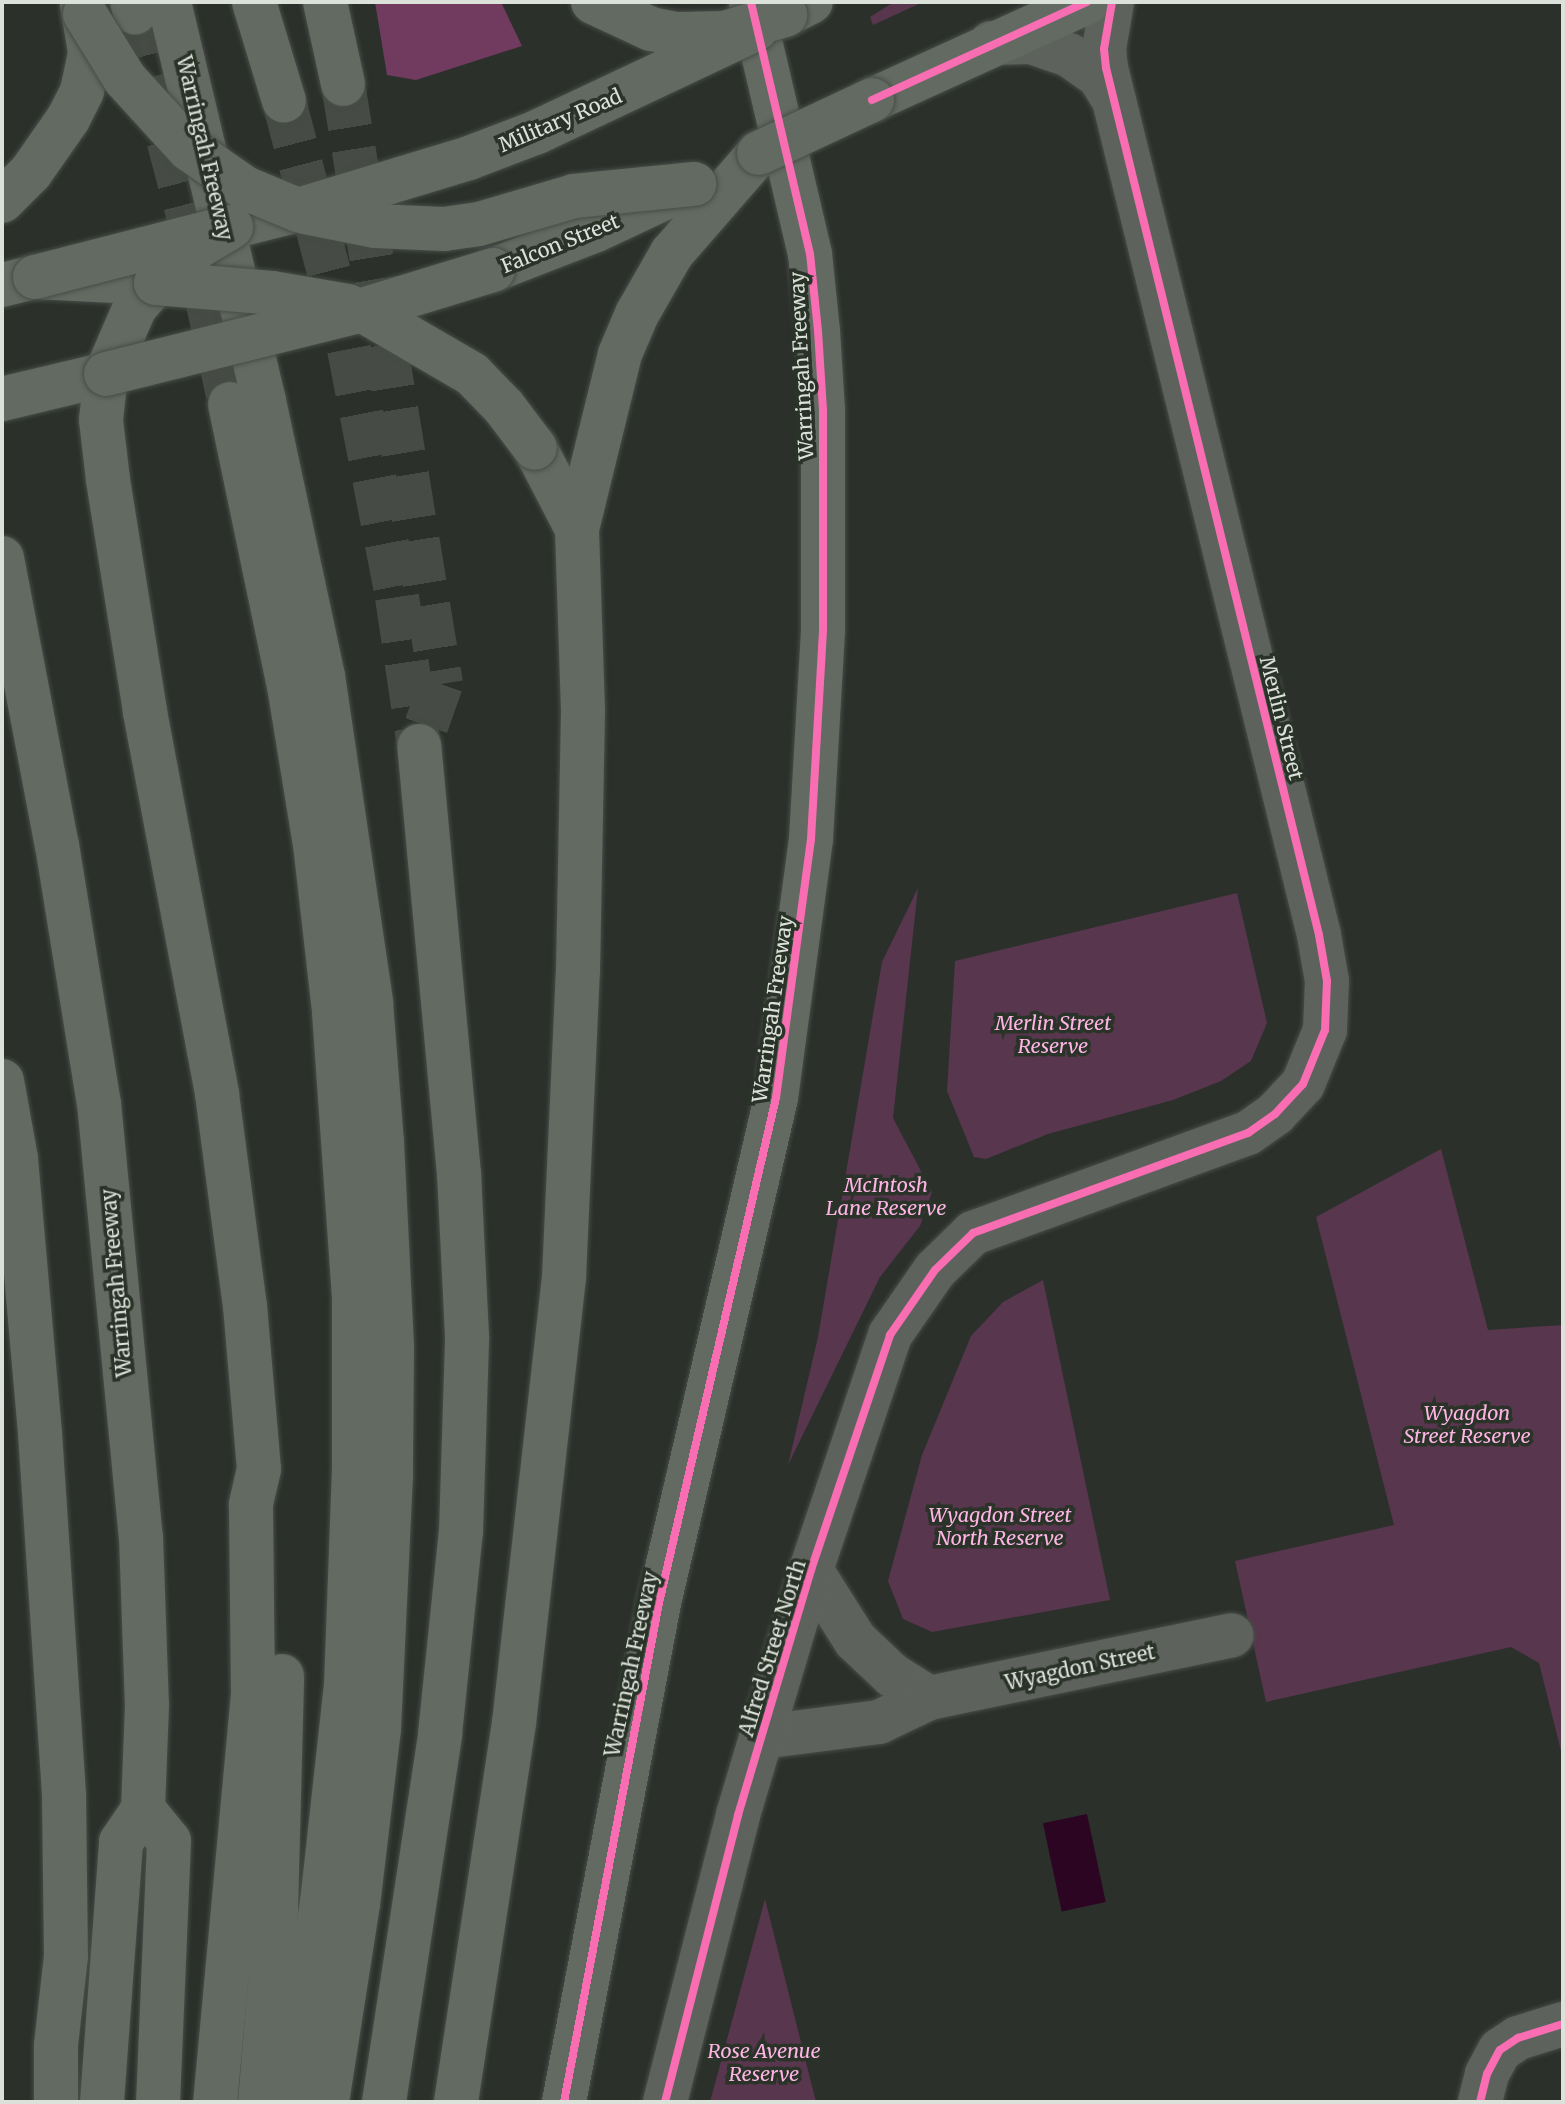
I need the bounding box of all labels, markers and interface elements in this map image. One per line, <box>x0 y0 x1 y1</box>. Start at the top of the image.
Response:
street label: Warringah Freeway <box>172 53 238 243</box>
street label: Military Road <box>495 83 625 157</box>
street label: Falcon Street <box>497 208 623 278</box>
street label: Warringah Freeway <box>784 271 818 461</box>
street label: Merlin Street <box>1255 654 1309 782</box>
street label: Warringah Freeway <box>747 914 797 1104</box>
park label: Merlin Street Reserve <box>995 1011 1111 1058</box>
park label: McIntosh Lane Reserve <box>826 1172 946 1219</box>
street label: Warringah Freeway <box>96 1188 136 1378</box>
park label: Wyagdon Street Reserve <box>1403 1401 1531 1448</box>
park label: Wyagdon Street North Reserve <box>929 1503 1071 1550</box>
street label: Alfred Street North <box>734 1557 810 1739</box>
street label: Warringah Freeway <box>600 1569 662 1759</box>
street label: Wyagdon Street <box>1003 1639 1157 1695</box>
park label: Rose Avenue Reserve <box>707 2038 821 2085</box>

